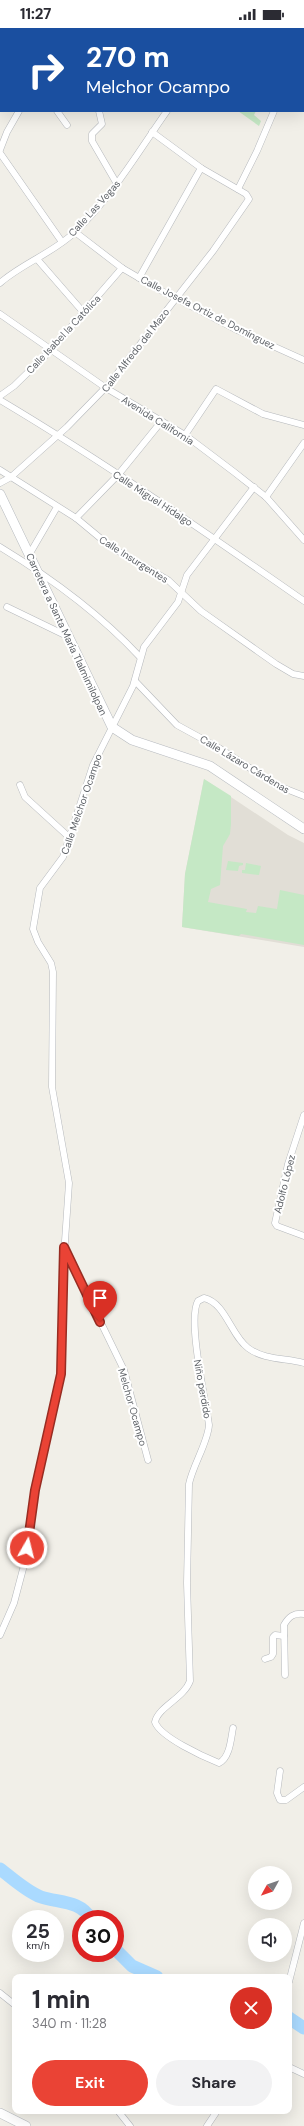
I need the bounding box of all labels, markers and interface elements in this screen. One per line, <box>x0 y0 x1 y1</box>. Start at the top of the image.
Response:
text: 11:27 <box>20 4 51 24</box>
text: 270 m <box>86 39 169 76</box>
icon: right <box>20 44 72 96</box>
text: Melchor Ocampo <box>86 75 230 99</box>
street label: Calle Las Vegas <box>66 177 123 239</box>
street label: Calle Josefa Ortiz de Domínguez <box>138 273 278 352</box>
street label: Calle Isabel la Católica <box>23 292 103 377</box>
street label: Calle Alfredo del Mazo <box>99 306 172 395</box>
street label: Avenida California <box>119 393 196 448</box>
street label: Calle Miguel Hidalgo <box>110 468 195 529</box>
street label: Calle Insurgentes <box>97 533 171 586</box>
street label: Carretera a Santa María Tlalmimilolpan <box>23 551 110 718</box>
street label: Calle Lázaro Cárdenas <box>197 732 292 796</box>
street label: Calle Melchor Ocampo <box>58 752 105 856</box>
street label: Adolfo López <box>271 1153 298 1215</box>
pin <box>83 1281 117 1322</box>
icon: arrive <box>89 1287 111 1309</box>
street label: Niño perdido <box>191 1358 214 1420</box>
street label: Melchor Ocampo <box>115 1367 150 1447</box>
position arrow <box>6 1527 48 1569</box>
north arrow <box>248 1866 292 1910</box>
map controls <box>248 1866 292 1962</box>
speed limit sign: 30 <box>72 1910 124 1962</box>
text: 25 <box>26 1918 50 1944</box>
button: sound <box>248 1918 292 1962</box>
text: km/h <box>26 1939 50 1952</box>
text: 1 min <box>32 1984 90 2015</box>
button: close <box>230 1987 272 2029</box>
text: 340 m · 11:28 <box>32 2015 107 2032</box>
button: Exit <box>32 2060 148 2106</box>
button: Share <box>156 2060 272 2106</box>

